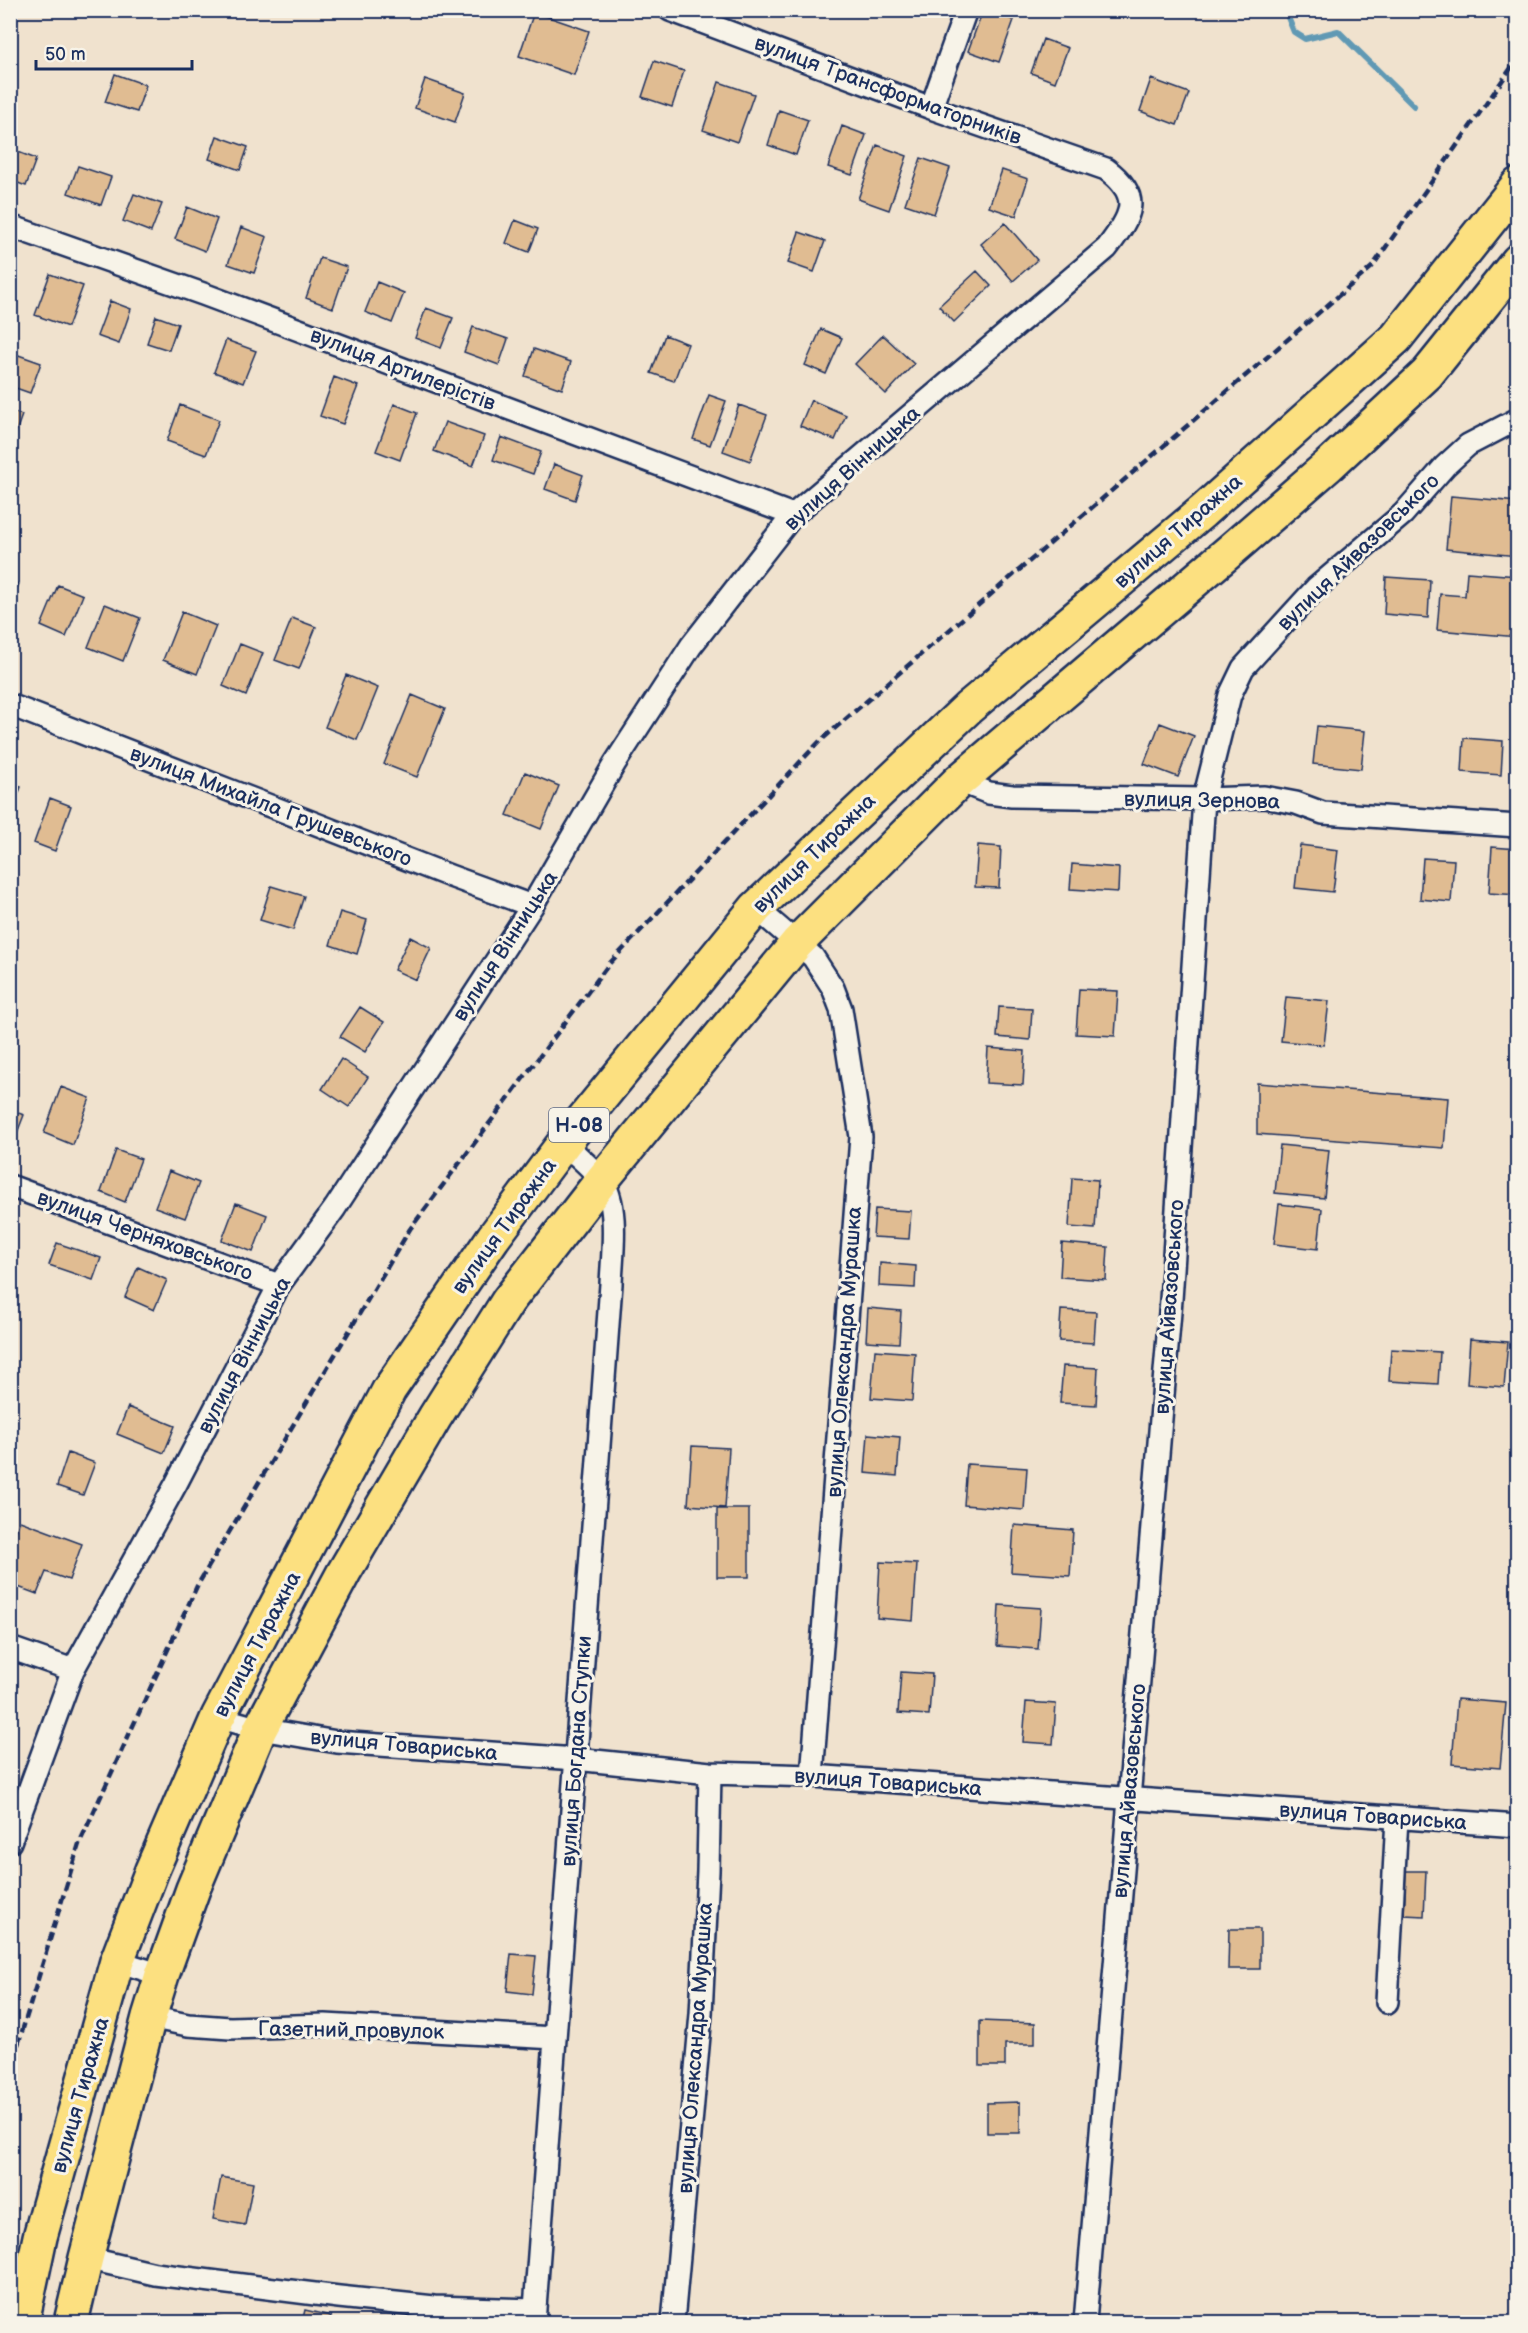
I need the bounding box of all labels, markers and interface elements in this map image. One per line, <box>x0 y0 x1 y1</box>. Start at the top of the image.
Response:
street label: вулиця Трансформаторників <box>751 30 1025 151</box>
scale bar <box>36 33 192 71</box>
text: 50 m <box>45 44 86 65</box>
street label: вулиця Артилерістів <box>307 323 499 416</box>
street label: вулиця Вінницька <box>779 400 926 536</box>
street label: вулиця Тиражна <box>1109 469 1248 594</box>
street label: вулиця Айвазовського <box>1272 469 1444 636</box>
street label: вулиця Михайла Грушевського <box>126 741 415 872</box>
street label: вулиця Зернова <box>1124 787 1281 814</box>
street label: вулиця Тиражна <box>748 788 881 918</box>
street label: вулиця Вінницька <box>448 866 564 1026</box>
road number: Н-08 <box>549 1108 609 1142</box>
street label: вулиця Тиражна <box>447 1153 562 1299</box>
street label: вулиця Черняховського <box>34 1185 256 1286</box>
street label: вулиця Айвазовського <box>1150 1199 1189 1415</box>
street label: вулиця Олександра Мурашка <box>822 1205 867 1498</box>
street label: вулиця Вінницька <box>193 1272 297 1438</box>
street label: вулиця Тиражна <box>209 1567 307 1721</box>
street label: вулиця Богдана Ступки <box>556 1635 597 1867</box>
street label: вулиця Айвазовського <box>1108 1683 1151 1899</box>
street label: вулиця Товариська <box>309 1725 499 1766</box>
street label: вулиця Товариська <box>793 1763 983 1802</box>
street label: вулиця Товариська <box>1278 1797 1468 1836</box>
street label: вулиця Олександра Мурашка <box>673 1901 718 2194</box>
street label: вулиця Тиражна <box>46 2014 115 2176</box>
street label: Газетний провулок <box>258 2016 444 2045</box>

